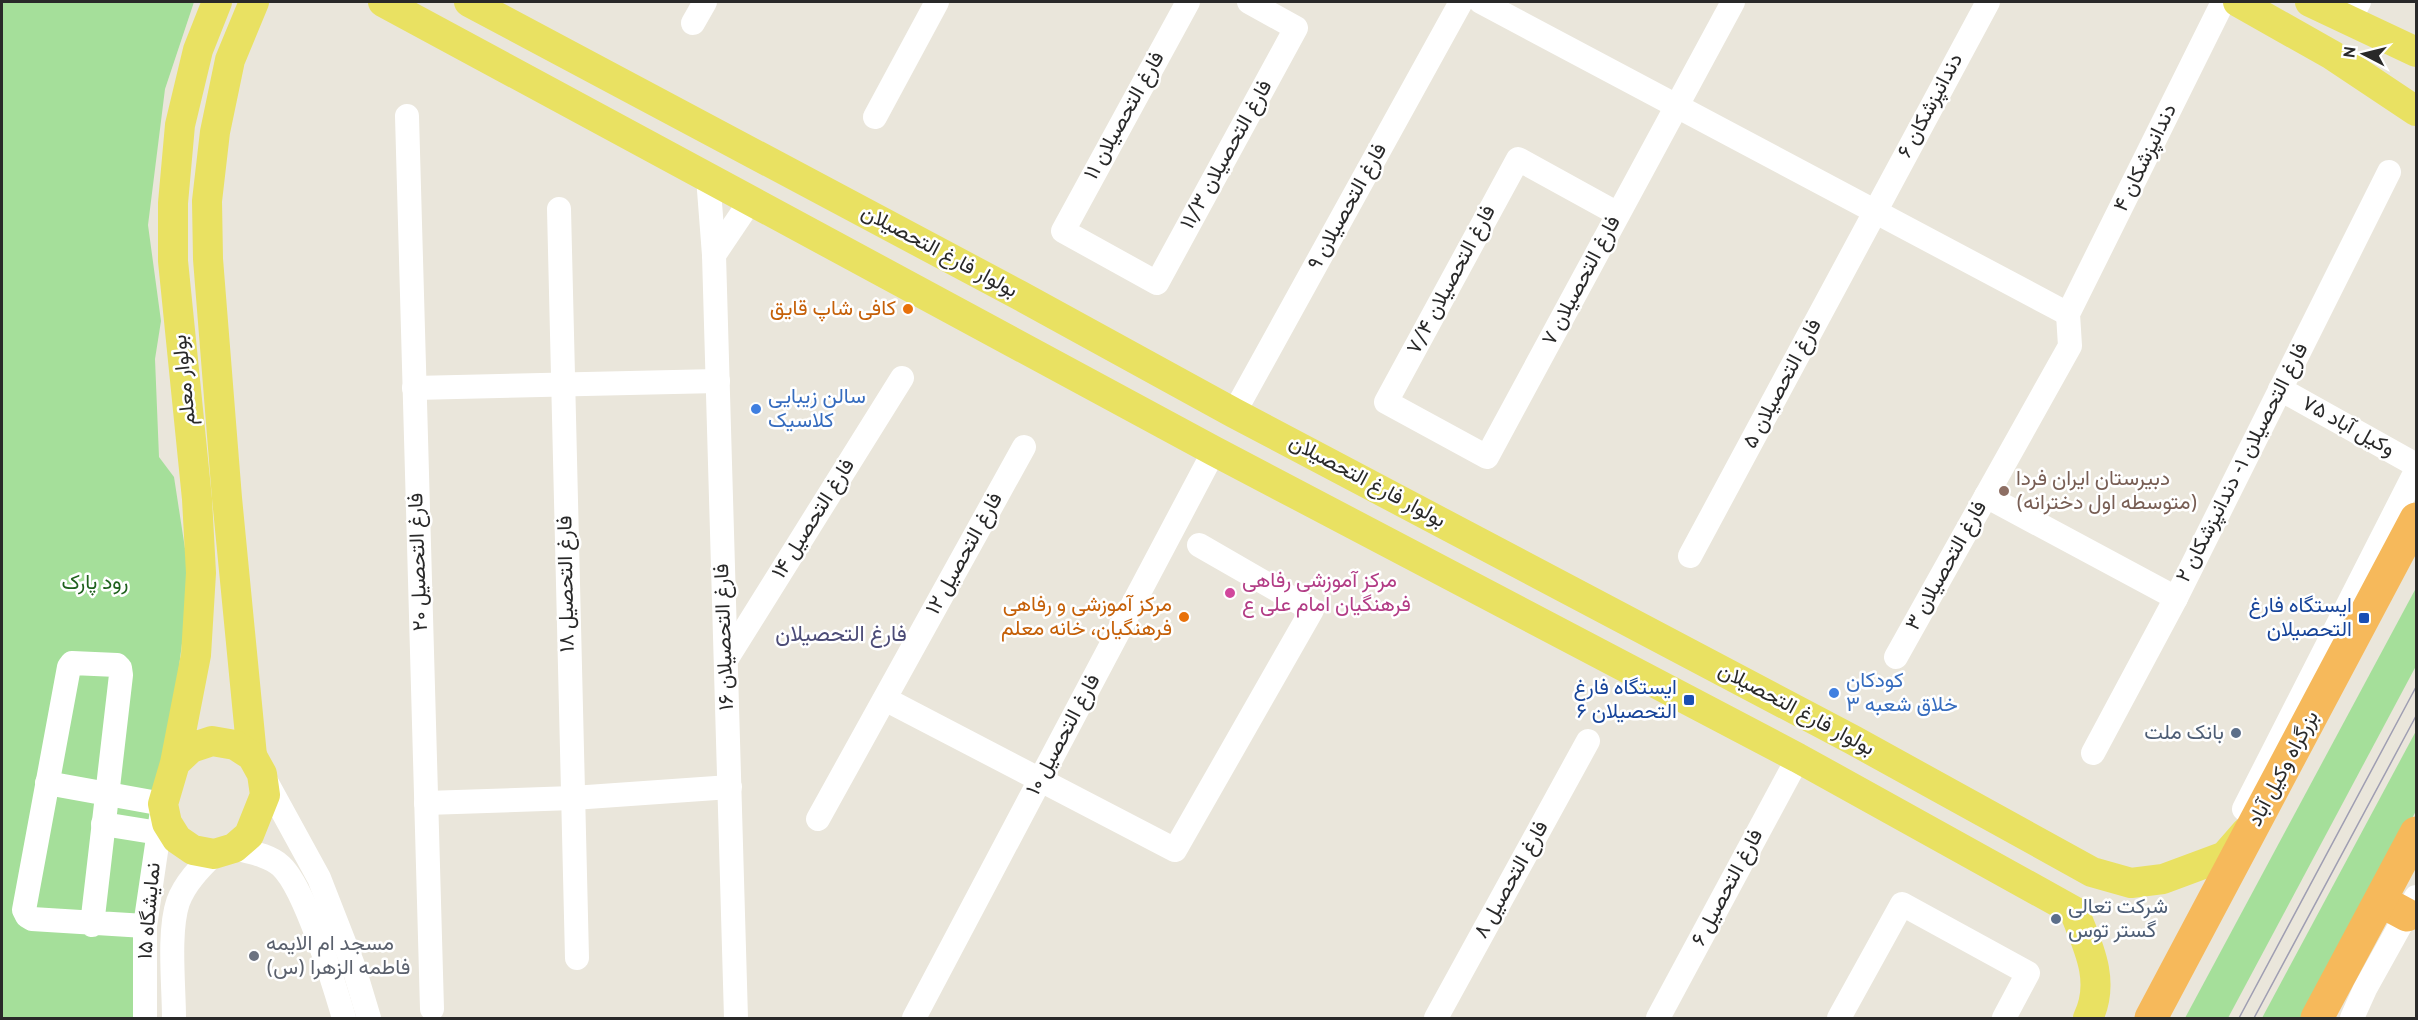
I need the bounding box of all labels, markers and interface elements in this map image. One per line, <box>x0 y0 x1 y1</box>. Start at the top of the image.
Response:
north arrow <box>2334 24 2394 84</box>
text: N <box>2340 45 2362 59</box>
street label: فارغ التحصیلان ۱۱ <box>1079 47 1171 185</box>
street label: دندانپزشکان ۶ <box>1892 49 1970 163</box>
street label: فارغ التحصیلان ۱۱/۳ <box>1175 76 1279 234</box>
street label: دندانپزشکان ۴ <box>2108 100 2184 216</box>
street label: فارغ التحصیلان ۹ <box>1302 139 1394 275</box>
street label: بولوار فارغ التحصیلان <box>856 199 1022 305</box>
street label: فارغ التحصیلان ۷/۴ <box>1401 201 1503 359</box>
street label: فارغ التحصیلان ۷ <box>1537 212 1627 350</box>
place label: کافی شاپ قایق <box>770 296 896 323</box>
marker: کافی شاپ قایق <box>901 302 915 316</box>
street label: فارغ التحصیلان ۵ <box>1738 315 1828 453</box>
street label: بولوار معلم <box>167 333 203 427</box>
street label: فارغ التحصیلان ۱- دندانپزشکان ۲ <box>2171 339 2315 587</box>
place label: سالن زیبایی کلاسیک <box>768 384 866 435</box>
street label: وکیل آباد ۷۵ <box>2297 390 2399 464</box>
marker: سالن زیبایی کلاسیک <box>749 402 763 416</box>
street label: بولوار فارغ التحصیلان <box>1284 429 1450 535</box>
street label: فارغ التحصیل ۱۴ <box>766 454 862 584</box>
place label: دبیرستان ایران فردا (متوسطه اول دخترانه) <box>2016 466 2198 517</box>
marker: دبیرستان ایران فردا (متوسطه اول دخترانه) <box>1997 484 2011 498</box>
street label: فارغ التحصیل ۱۲ <box>920 488 1010 620</box>
street label: فارغ التحصیل ۲۰ <box>403 492 435 632</box>
street label: فارغ التحصیلان ۳ <box>1900 496 1994 636</box>
street label: فارغ التحصیل ۱۸ <box>552 515 582 653</box>
street label: فارغ التحصیلان ۱۶ <box>709 563 741 711</box>
place label: مرکز آموزشی رفاهی فرهنگیان امام علی ع <box>1242 568 1411 619</box>
park label: رود پارک <box>62 570 128 597</box>
marker: مرکز آموزشی رفاهی فرهنگیان امام علی ع <box>1223 586 1237 600</box>
place label: مرکز آموزشی و رفاهی فرهنگیان، خانه معلم <box>1001 592 1172 643</box>
place label: ایستگاه فارغ التحصیلان <box>2249 593 2352 644</box>
marker: مرکز آموزشی و رفاهی فرهنگیان، خانه معلم <box>1177 610 1191 624</box>
marker: ایستگاه فارغ التحصیلان <box>2357 611 2371 625</box>
district label: فارغ التحصیلان <box>775 622 907 649</box>
street label: بولوار فارغ التحصیلان <box>1713 657 1879 763</box>
place label: کودکان خلاق شعبه ۳ <box>1846 668 1958 719</box>
street label: فارغ التحصیل ۱۰ <box>1021 670 1107 800</box>
place label: ایستگاه فارغ التحصیلان ۶ <box>1574 675 1677 726</box>
marker: کودکان خلاق شعبه ۳ <box>1827 686 1841 700</box>
marker: ایستگاه فارغ التحصیلان ۶ <box>1682 693 1696 707</box>
street label: بزرگراه وکیل آباد <box>2242 706 2326 832</box>
place label: بانک ملت <box>2144 720 2224 747</box>
marker: بانک ملت <box>2229 726 2243 740</box>
street label: فارغ التحصیل ۸ <box>1468 816 1556 944</box>
street label: فارغ التحصیل ۶ <box>1686 825 1770 951</box>
street label: نمایشگاه ۱۵ <box>132 861 168 961</box>
place label: شرکت تعالی گستر توس <box>2068 894 2168 945</box>
marker: شرکت تعالی گستر توس <box>2049 912 2063 926</box>
place label: مسجد ام الایمه فاطمه الزهرا (س) <box>266 931 410 982</box>
marker: مسجد ام الایمه فاطمه الزهرا (س) <box>247 949 261 963</box>

